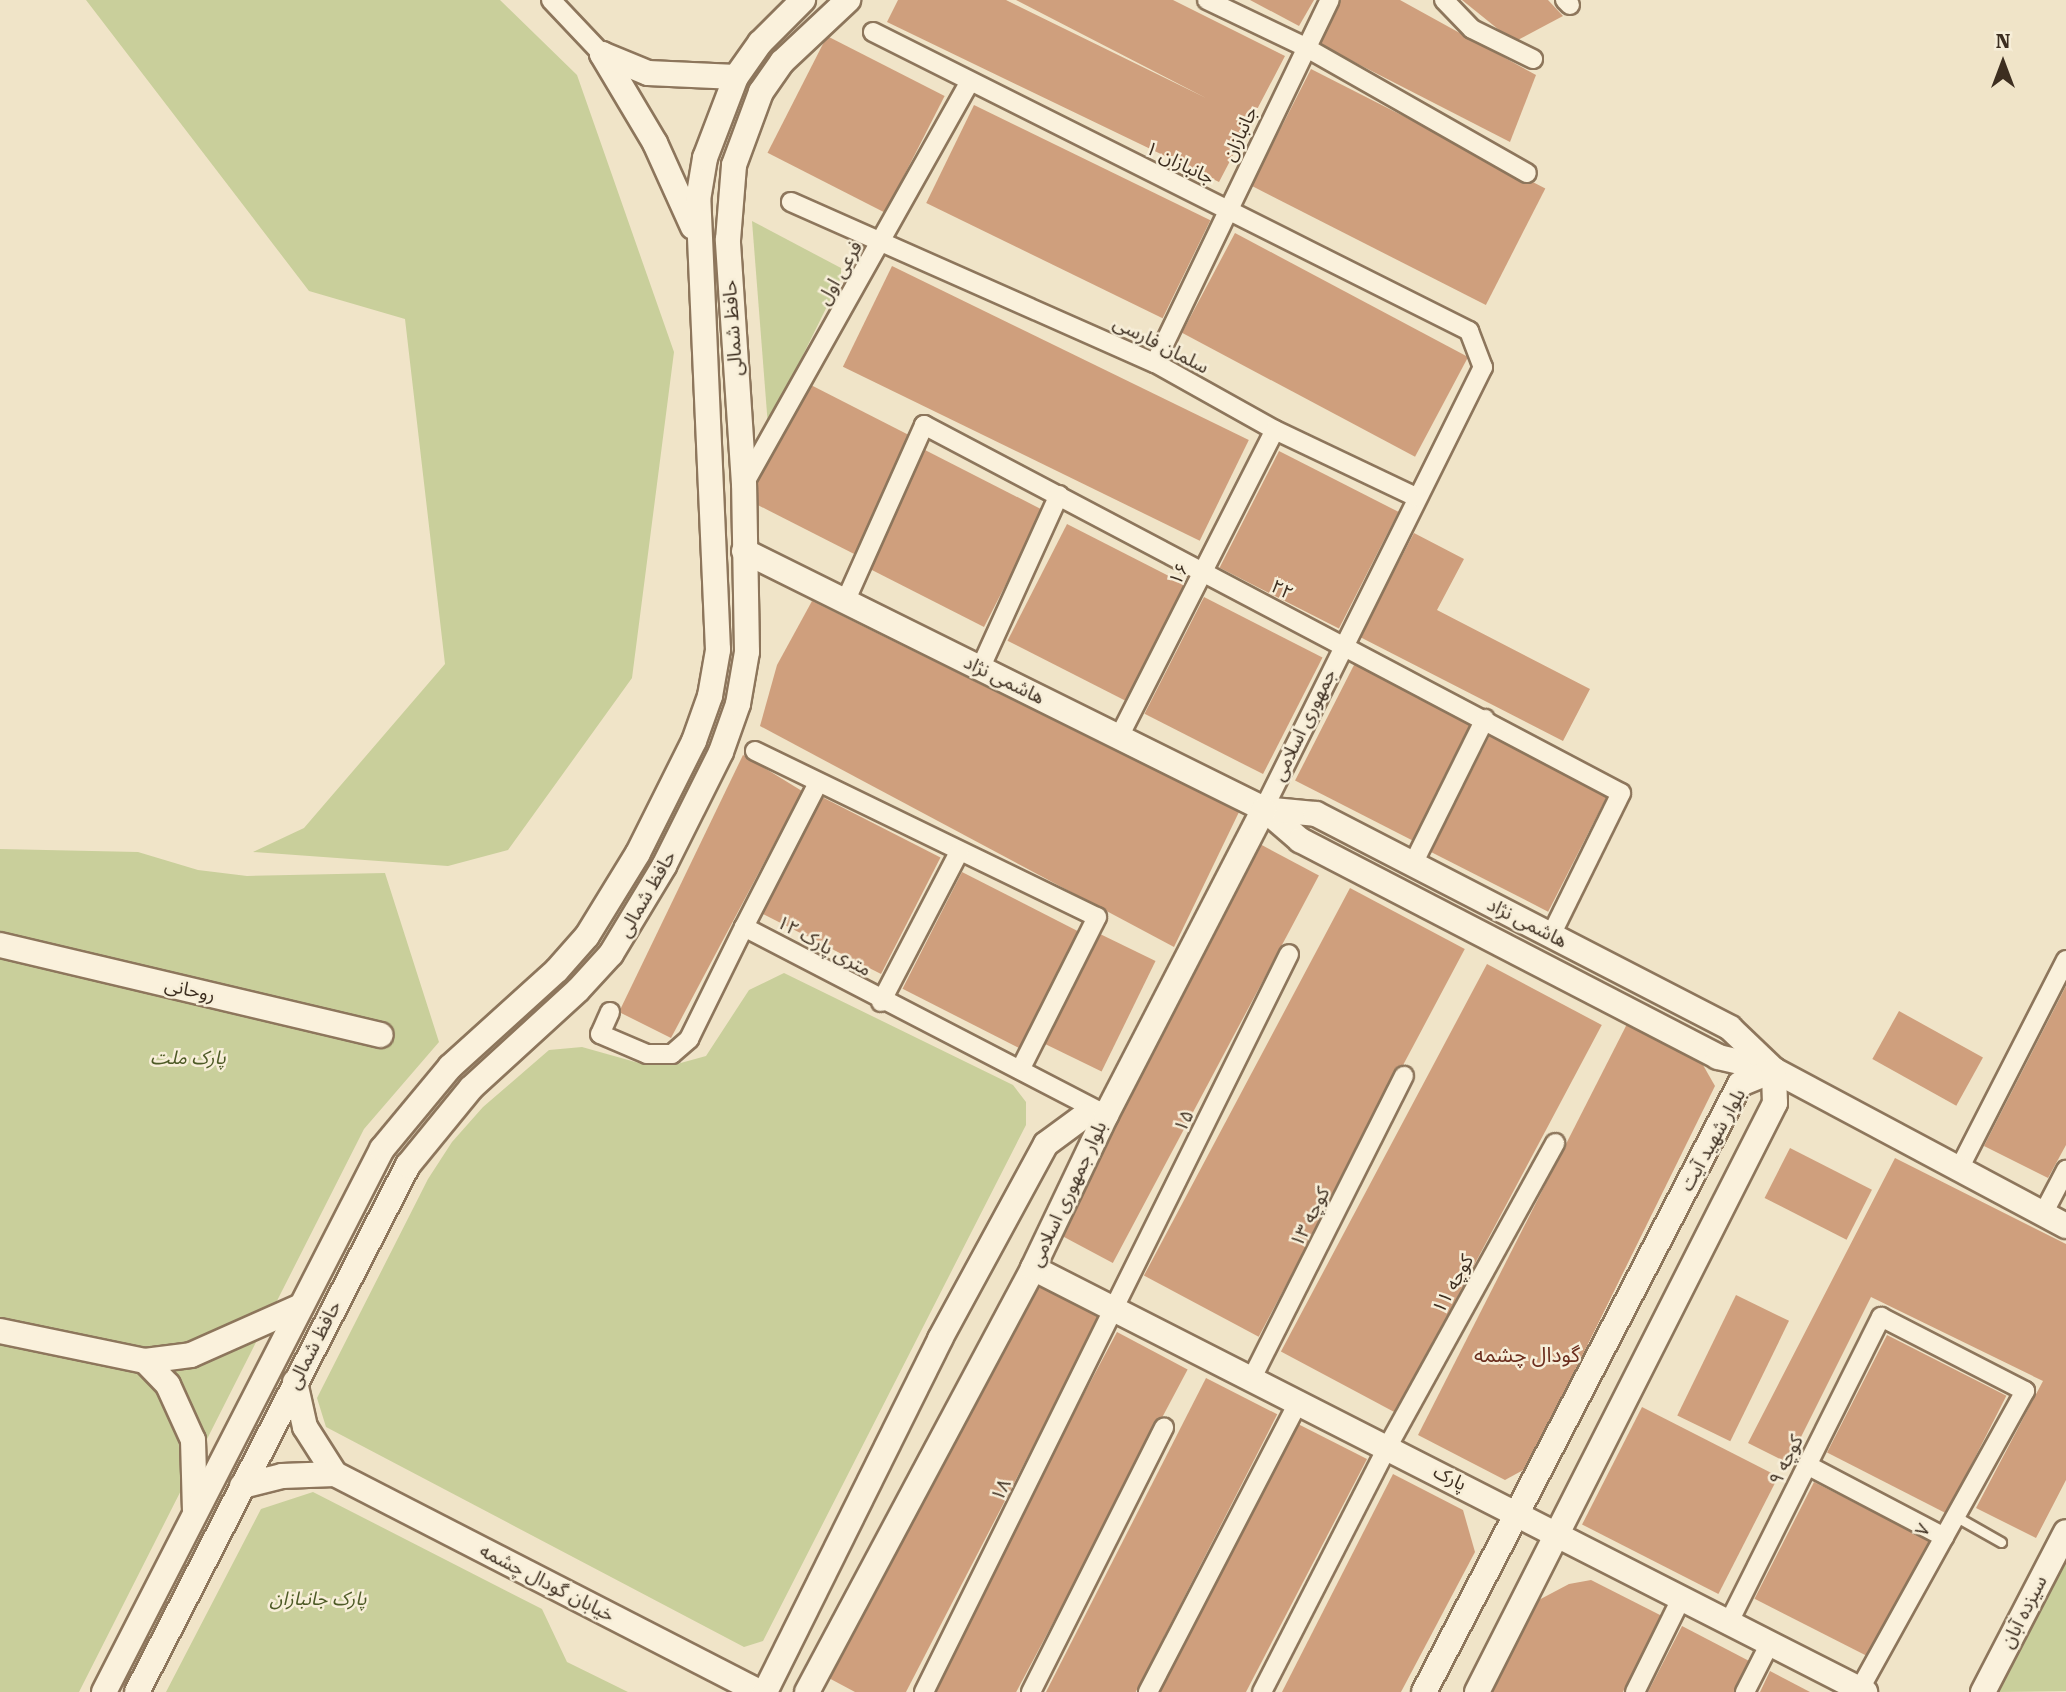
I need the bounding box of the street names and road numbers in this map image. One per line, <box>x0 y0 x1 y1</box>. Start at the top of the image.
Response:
street label: جانبازان <box>1217 103 1263 165</box>
street label: جانبازان ۱ <box>1142 137 1218 189</box>
street label: فرعی اول <box>813 237 867 309</box>
street label: حافظ شمالی <box>718 279 748 377</box>
street label: سلمان فارسی <box>1109 311 1213 379</box>
street label: ۱۶ <box>1164 559 1194 589</box>
street label: ۲۲ <box>1267 575 1297 605</box>
street label: هاشمی نژاد <box>960 651 1048 709</box>
street label: جمهوری اسلامی <box>1267 665 1341 785</box>
street label: حافظ شمالی <box>613 847 681 941</box>
street label: هاشمی نژاد <box>1483 893 1571 953</box>
street label: ۱۲ متری پارک <box>773 911 875 981</box>
street label: روحانی <box>162 973 218 1007</box>
street label: بلوار شهید آیت <box>1676 1085 1750 1195</box>
street label: ۱۵ <box>1169 1106 1199 1136</box>
street label: بلوار جمهوری اسلامی <box>1024 1118 1112 1270</box>
street label: کوچه ۱۳ <box>1285 1183 1335 1251</box>
street label: کوچه ۱۱ <box>1428 1251 1478 1317</box>
street label: حافظ شمالی <box>282 1297 346 1393</box>
street label: کوچه ۹ <box>1764 1431 1808 1489</box>
street label: پارک <box>1430 1460 1470 1496</box>
street label: ۱۸ <box>986 1475 1016 1505</box>
street label: ۷ <box>1910 1520 1936 1540</box>
street label: خیابان گودال چشمه <box>476 1539 618 1627</box>
street label: سیزده آبان <box>1996 1572 2052 1652</box>

